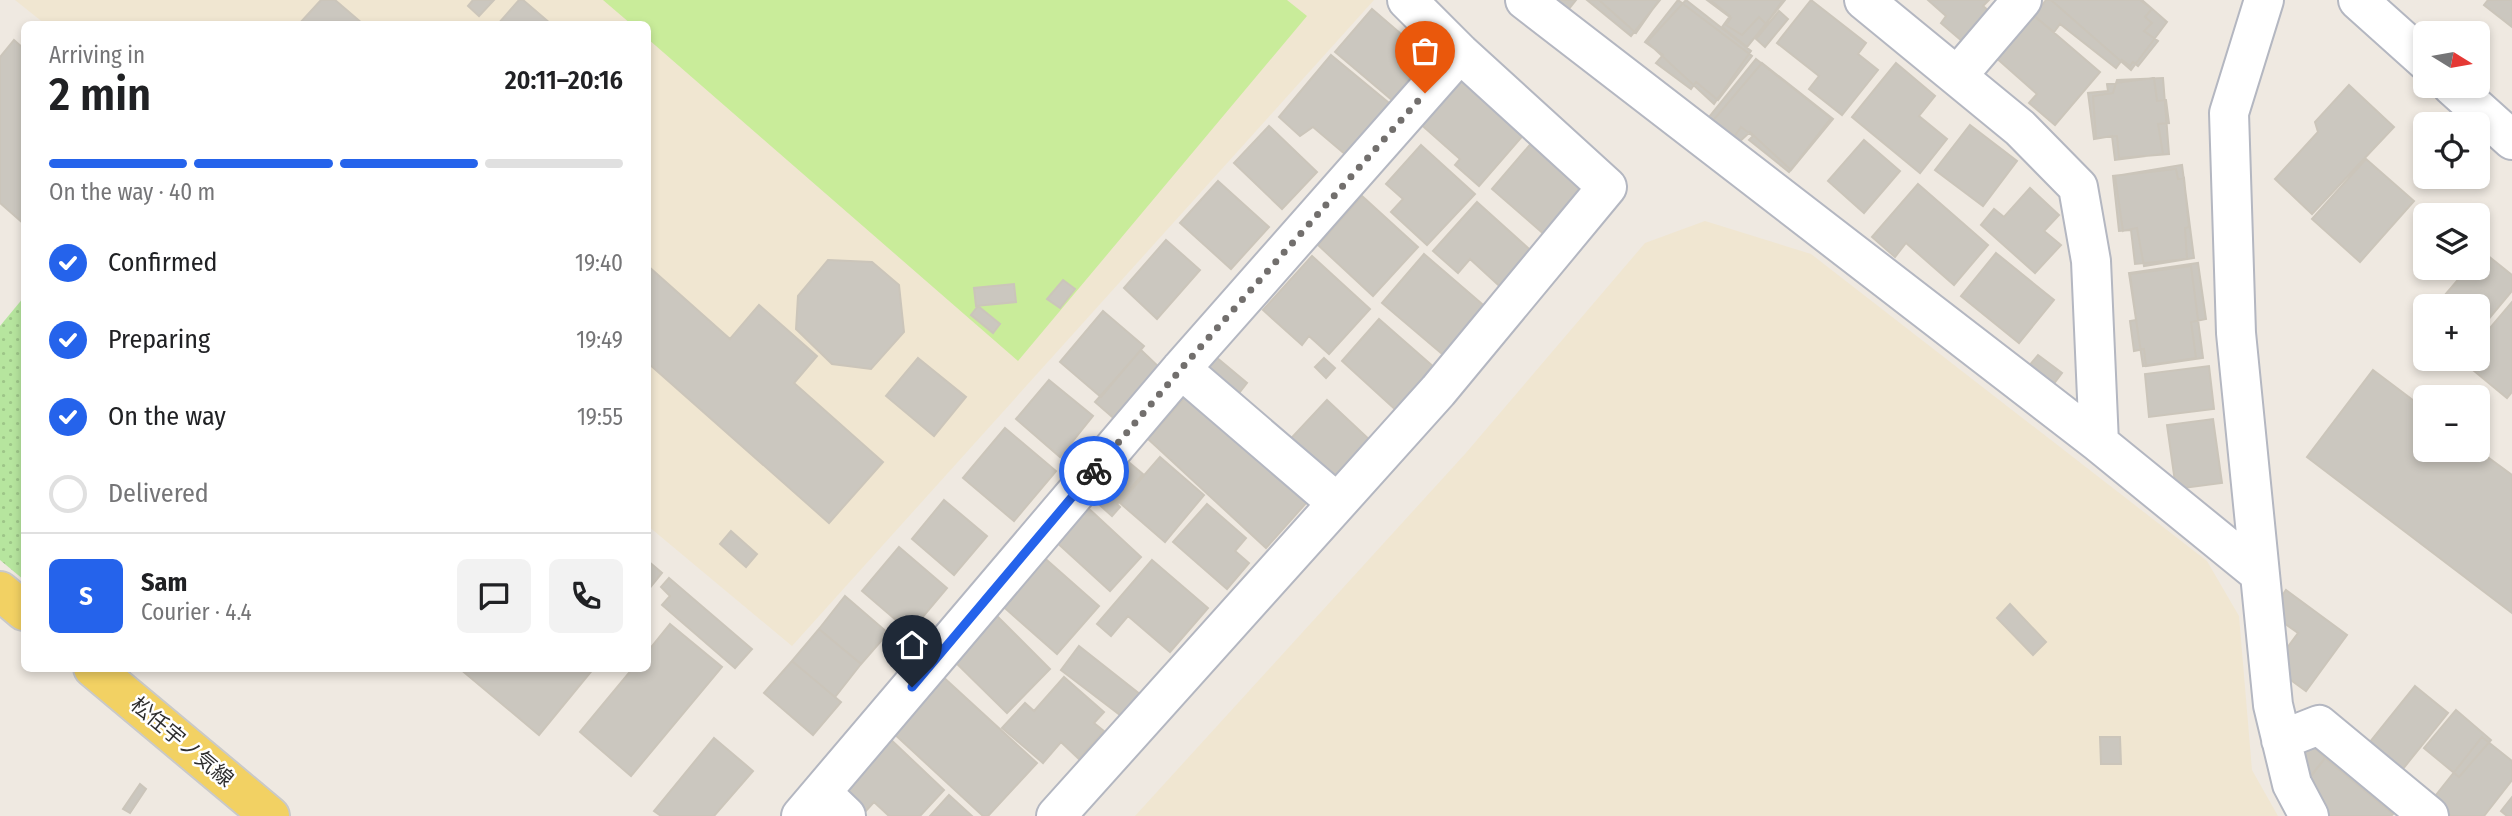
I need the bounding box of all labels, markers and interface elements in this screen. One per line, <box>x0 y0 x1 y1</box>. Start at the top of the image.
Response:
pin <box>1395 21 1455 93</box>
north arrow <box>2413 21 2490 98</box>
map controls <box>2413 21 2490 462</box>
icon: bag <box>1406 32 1444 70</box>
text: Arriving in <box>49 41 145 69</box>
text: 20:11–20:16 <box>505 65 623 96</box>
text: 2 min <box>49 67 151 122</box>
button: locate <box>2413 112 2490 189</box>
text: On the way · 40 m <box>49 178 215 206</box>
button: layers <box>2413 203 2490 280</box>
icon: check <box>49 244 87 282</box>
text: Confirmed <box>108 247 218 278</box>
text: 19:40 <box>575 249 623 277</box>
button: + <box>2413 294 2490 371</box>
icon: check <box>49 321 87 359</box>
text: Preparing <box>108 324 210 355</box>
text: 19:49 <box>576 326 623 354</box>
button: − <box>2413 385 2490 462</box>
icon: check <box>49 398 87 436</box>
text: On the way <box>108 401 226 432</box>
text: 19:55 <box>577 403 623 431</box>
courier <box>1059 436 1129 506</box>
icon: bike <box>1075 452 1113 490</box>
text: Delivered <box>108 478 209 509</box>
button: chat <box>457 559 531 633</box>
button: phone <box>549 559 623 633</box>
text: Sam <box>141 567 187 598</box>
text: S <box>79 581 93 612</box>
text: Courier · 4.4 <box>141 598 252 626</box>
pin <box>882 615 942 687</box>
icon: home <box>893 626 931 664</box>
street label: 松任宇ノ気線 <box>125 692 239 792</box>

